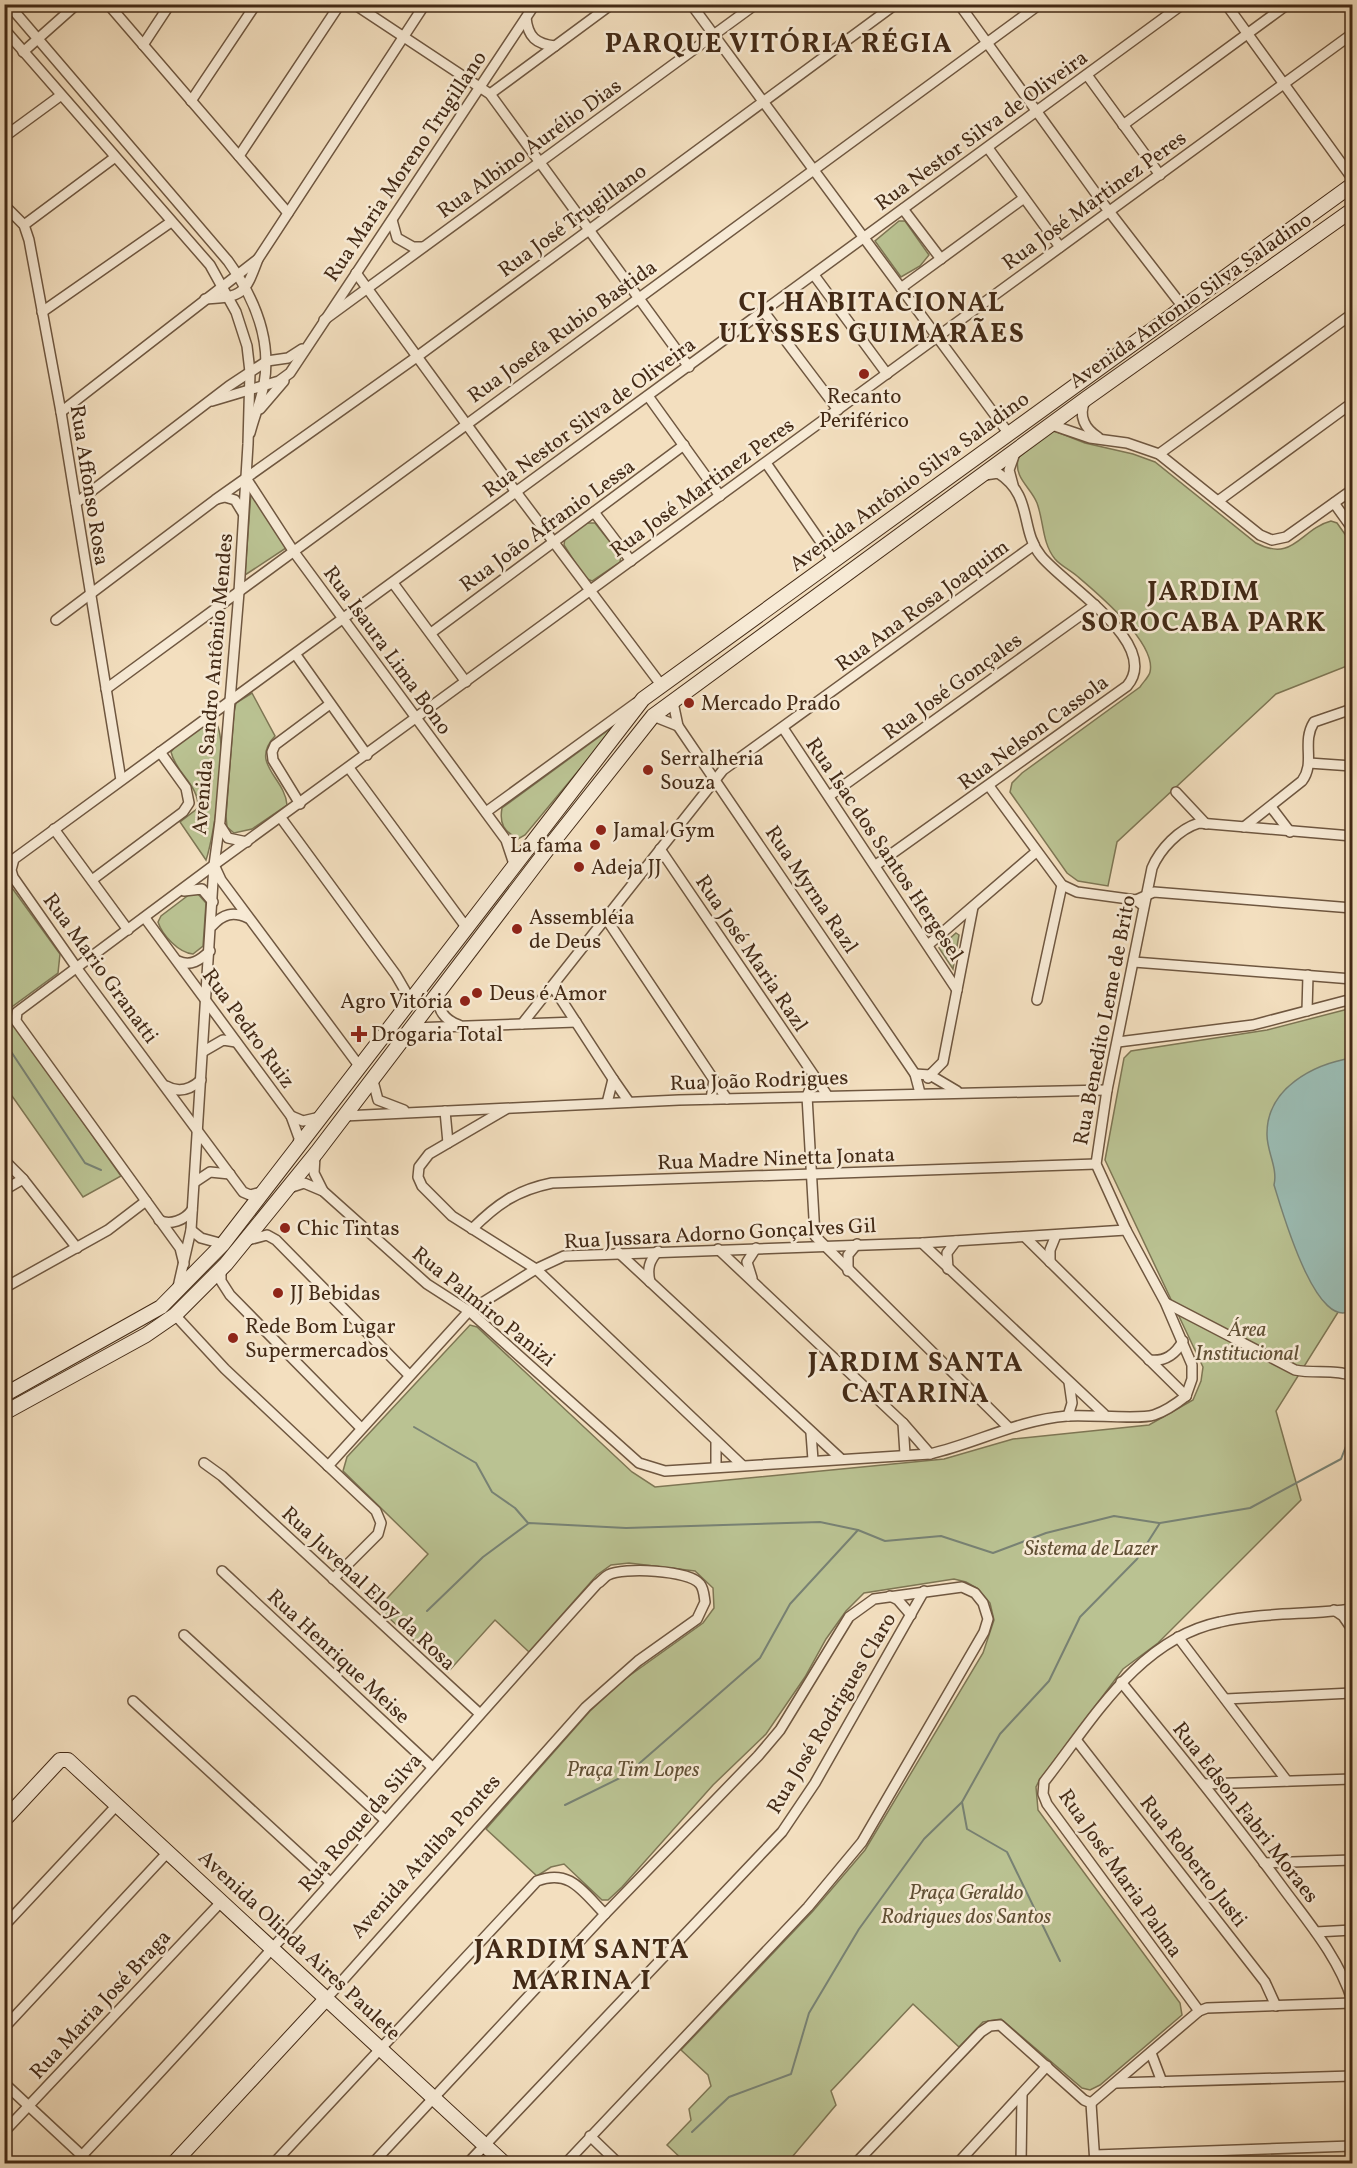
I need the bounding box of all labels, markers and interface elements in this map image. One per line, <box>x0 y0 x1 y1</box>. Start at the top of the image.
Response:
district label: PARQUE VITÓRIA RÉGIA <box>605 26 953 64</box>
street label: Rua Nestor Silva de Oliveira <box>869 44 1094 218</box>
street label: Rua Maria Moreno Trugillano <box>318 46 495 288</box>
street label: Rua Albino Aurélio Dias <box>432 72 628 226</box>
street label: Rua José Martinez Peres <box>997 124 1193 278</box>
street label: Rua José Trugillano <box>493 157 653 285</box>
street label: Avenida Antonio Silva Saladino <box>1064 206 1318 396</box>
street label: Rua Josefa Rubio Bastida <box>462 254 663 411</box>
district label: CJ. HABITACIONAL ULYSSES GUIMARÃES <box>719 285 1025 354</box>
street label: Rua Nestor Silva de Oliveira <box>477 331 702 505</box>
marker: Recanto Periférico <box>857 367 871 381</box>
place label: Recanto Periférico <box>819 383 909 436</box>
street label: Avenida Antônio Silva Saladino <box>784 385 1036 579</box>
street label: Rua Affonso Rosa <box>62 403 116 568</box>
street label: Rua José Martinez Peres <box>605 411 801 565</box>
street label: Rua João Afranio Lessa <box>454 453 642 600</box>
street label: Avenida Sandro Antônio Mendes <box>186 532 241 836</box>
street label: Rua Ana Rosa Joaquim <box>830 533 1016 679</box>
street label: Rua Isaura Lima Bono <box>316 561 458 741</box>
district label: JARDIM SOROCABA PARK <box>1081 574 1327 643</box>
street label: Rua José Gonçales <box>877 627 1029 748</box>
street label: Rua Nelson Cassola <box>953 669 1115 798</box>
place label: Mercado Prado <box>701 690 840 719</box>
marker: Mercado Prado <box>682 696 696 710</box>
street label: Rua Isac dos Santos Hergesel <box>798 732 970 967</box>
place label: Serralheria Souza <box>660 745 764 798</box>
marker: Serralheria Souza <box>641 763 655 777</box>
place label: Jamal Gym <box>613 817 715 846</box>
street label: Rua Myrna Razl <box>757 820 864 959</box>
marker: Jamal Gym <box>594 823 608 837</box>
place label: La fama <box>510 832 583 861</box>
marker: La fama <box>588 838 602 852</box>
place label: Adeja JJ <box>591 854 662 883</box>
marker: Adeja JJ <box>572 860 586 874</box>
street label: Rua José Maria Razl <box>687 870 814 1038</box>
street label: Rua Mario Granatti <box>35 888 164 1050</box>
street label: Rua Benedito Leme de Brito <box>1067 893 1144 1148</box>
place label: Assembléia de Deus <box>529 904 635 957</box>
marker: Assembléia de Deus <box>510 922 524 936</box>
street label: Rua Pedro Ruiz <box>194 963 301 1095</box>
place label: Deus é Amor <box>489 980 607 1009</box>
marker: Deus é Amor <box>470 986 484 1000</box>
place label: Agro Vitória <box>340 988 453 1017</box>
marker: Agro Vitória <box>458 994 472 1008</box>
place label: Drogaria Total <box>371 1021 503 1050</box>
marker: Drogaria Total <box>352 1027 366 1041</box>
street label: Rua João Rodrigues <box>669 1064 849 1099</box>
street label: Rua Madre Ninetta Jonata <box>657 1141 895 1178</box>
street label: Rua Jussara Adorno Gonçalves Gil <box>563 1212 877 1257</box>
place label: Chic Tintas <box>297 1215 399 1244</box>
marker: Chic Tintas <box>278 1221 292 1235</box>
street label: Rua Palmiro Panizi <box>405 1240 561 1374</box>
place label: JJ Bebidas <box>290 1280 380 1309</box>
marker: JJ Bebidas <box>271 1286 285 1300</box>
place label: Rede Bom Lugar Supermercados <box>245 1313 396 1366</box>
park label: Área Institucional <box>1195 1316 1299 1369</box>
marker: Rede Bom Lugar Supermercados <box>226 1331 240 1345</box>
district label: JARDIM SANTA CATARINA <box>807 1345 1024 1414</box>
street label: Rua Juvenal Eloy da Rosa <box>274 1500 462 1678</box>
park label: Sistema de Lazer <box>1024 1535 1158 1564</box>
street label: Rua Henrique Meise <box>260 1583 416 1731</box>
street label: Rua José Rodrigues Claro <box>761 1608 904 1820</box>
street label: Rua Edson Fabri Moraes <box>1165 1716 1325 1910</box>
street label: Rua Roque da Silva <box>293 1747 430 1899</box>
park label: Praça Tim Lopes <box>567 1756 700 1785</box>
street label: Avenida Ataliba Pontes <box>344 1768 508 1946</box>
street label: Rua José Maria Palma <box>1051 1784 1189 1964</box>
street label: Rua Roberto Justi <box>1132 1790 1253 1934</box>
street label: Avenida Olinda Aires Paulete <box>191 1844 407 2048</box>
park label: Praça Geraldo Rodrigues dos Santos <box>881 1879 1052 1932</box>
street label: Rua Maria José Braga <box>24 1924 178 2086</box>
district label: JARDIM SANTA MARINA I <box>473 1932 690 2001</box>

